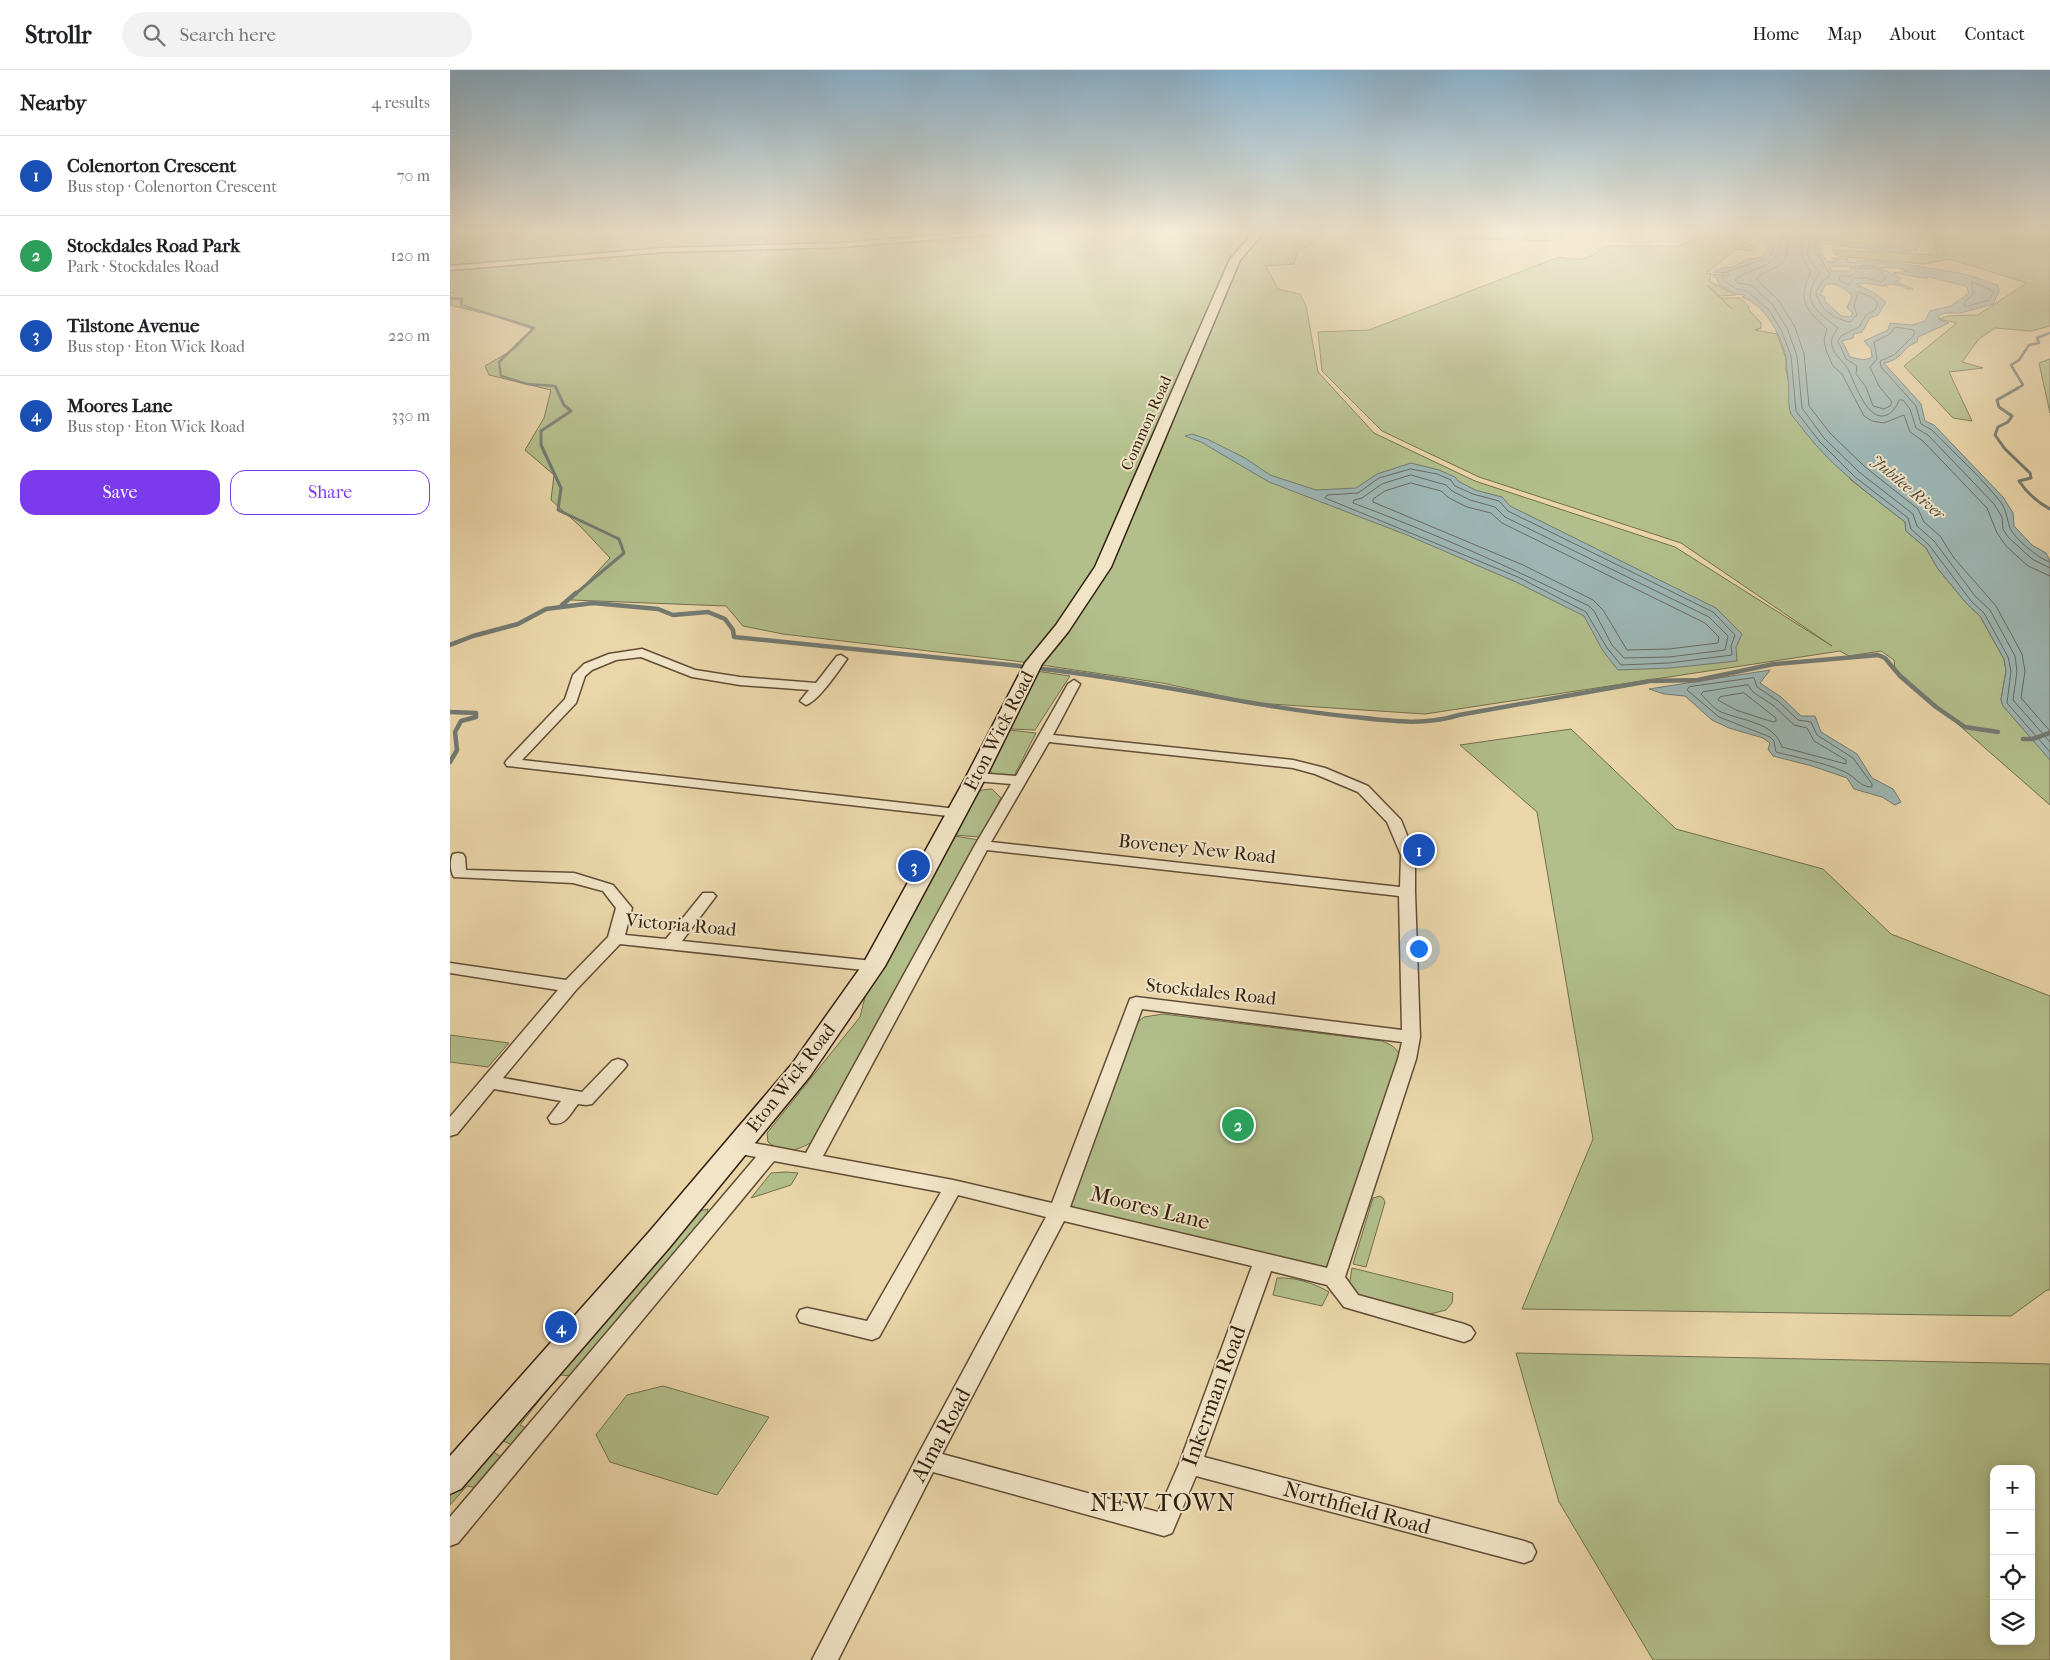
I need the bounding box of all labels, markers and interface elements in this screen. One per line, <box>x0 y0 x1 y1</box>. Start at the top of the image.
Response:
search box <box>122 12 472 57</box>
text: Strollr <box>25 21 92 49</box>
icon: search <box>140 21 168 49</box>
text: Search here <box>180 24 276 46</box>
text: Home <box>1752 24 1799 45</box>
text: Map <box>1827 24 1862 45</box>
text: About <box>1890 24 1936 45</box>
text: Contact <box>1964 24 2025 45</box>
text: Nearby <box>20 91 86 115</box>
text: 4 results <box>372 93 430 112</box>
text: Colenorton Crescent <box>67 155 236 177</box>
text: 1 <box>33 166 39 185</box>
text: 70 m <box>397 166 430 185</box>
text: Bus stop · Colenorton Crescent <box>67 177 277 196</box>
text: Stockdales Road Park <box>67 235 240 257</box>
text: 2 <box>32 246 40 265</box>
text: 120 m <box>391 246 430 265</box>
text: Park · Stockdales Road <box>67 257 219 276</box>
text: Tilstone Avenue <box>67 315 199 337</box>
text: 3 <box>33 326 39 345</box>
text: 220 m <box>388 326 430 345</box>
text: Bus stop · Eton Wick Road <box>67 337 245 356</box>
street label: Common Road <box>1117 372 1175 473</box>
text: Moores Lane <box>67 395 172 417</box>
text: 4 <box>31 406 41 425</box>
text: 330 m <box>391 406 430 425</box>
text: Bus stop · Eton Wick Road <box>67 417 245 436</box>
water label: Jubilee River <box>1867 451 1950 524</box>
button: Save <box>20 470 220 515</box>
button: Share <box>230 470 430 515</box>
street label: Eton Wick Road <box>959 667 1039 795</box>
street label: Boveney New Road <box>1117 830 1277 868</box>
pin: 1 <box>1403 831 1435 869</box>
pin: 3 <box>898 847 930 885</box>
street label: Victoria Road <box>624 909 738 941</box>
your location <box>1406 936 1432 962</box>
street label: Stockdales Road <box>1145 974 1278 1010</box>
street label: Eton Wick Road <box>742 1019 841 1137</box>
pin: 2 <box>1222 1106 1254 1144</box>
street label: Moores Lane <box>1088 1181 1212 1235</box>
pin: 4 <box>545 1308 577 1346</box>
street label: Inkerman Road <box>1177 1321 1252 1470</box>
street label: Alma Road <box>905 1383 977 1487</box>
map controls <box>1990 1465 2035 1645</box>
button: + <box>1990 1465 2035 1510</box>
street label: Northfield Road <box>1280 1476 1435 1540</box>
district label: NEW TOWN <box>1090 1489 1236 1517</box>
button: − <box>1990 1510 2035 1555</box>
button: locate <box>1990 1555 2035 1600</box>
button: layers <box>1990 1600 2035 1645</box>

